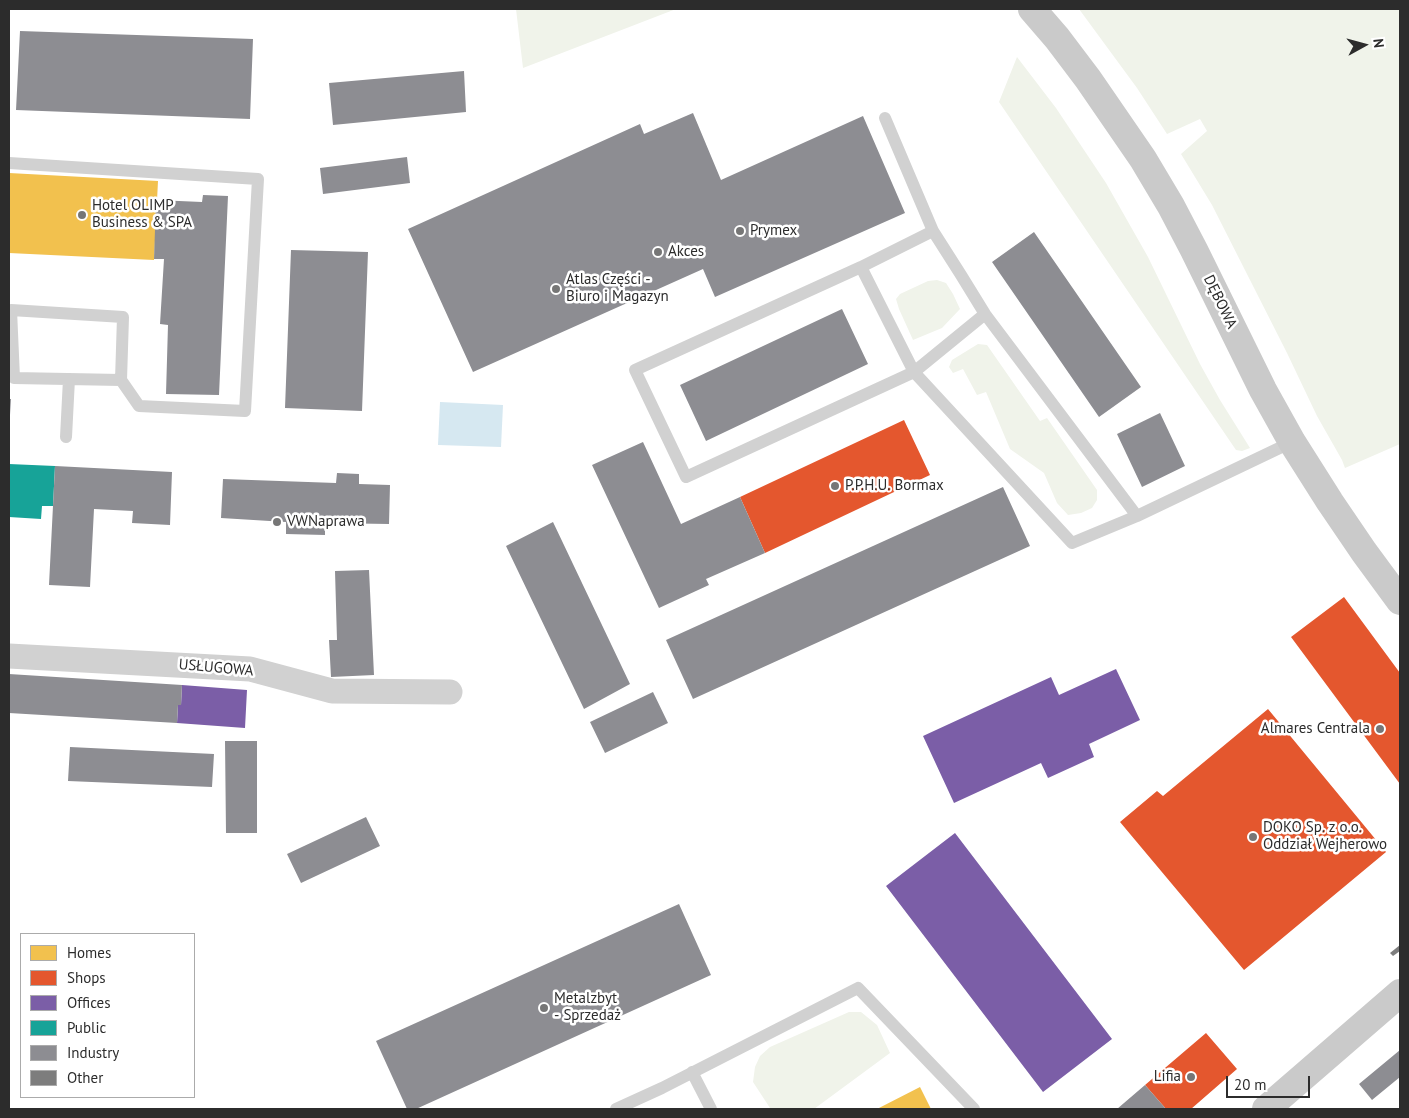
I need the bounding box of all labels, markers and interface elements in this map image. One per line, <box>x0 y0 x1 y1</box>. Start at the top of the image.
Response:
north arrow <box>1339 20 1389 70</box>
text: N <box>1369 38 1388 49</box>
place label: Hotel OLIMP Business & SPA <box>92 197 192 232</box>
marker: Hotel OLIMP Business & SPA <box>76 209 88 221</box>
place label: Prymex <box>750 222 797 240</box>
marker: Prymex <box>734 225 746 237</box>
place label: Akces <box>668 243 704 261</box>
marker: Akces <box>652 246 664 258</box>
place label: Atlas Części - Biuro i Magazyn <box>566 271 669 306</box>
street label: DĘBOWA <box>1199 272 1241 332</box>
marker: Atlas Części - Biuro i Magazyn <box>550 283 562 295</box>
place label: P.P.H.U. Bormax <box>845 477 944 495</box>
marker: P.P.H.U. Bormax <box>829 480 841 492</box>
place label: VWNaprawa <box>287 513 365 531</box>
marker: VWNaprawa <box>271 516 283 528</box>
street label: USŁUGOWA <box>178 656 254 680</box>
place label: Almares Centrala <box>1261 720 1370 738</box>
marker: Almares Centrala <box>1374 723 1386 735</box>
place label: DOKO Sp. z o.o. Oddział Wejherowo <box>1263 819 1387 854</box>
marker: DOKO Sp. z o.o. Oddział Wejherowo <box>1247 831 1259 843</box>
legend <box>20 933 195 1098</box>
text: Homes <box>67 943 111 962</box>
text: Shops <box>67 968 106 987</box>
place label: Metalzbyt - Sprzedaż <box>554 990 621 1025</box>
text: Offices <box>67 993 111 1012</box>
marker: Metalzbyt - Sprzedaż <box>538 1002 550 1014</box>
text: Public <box>67 1018 106 1037</box>
text: Industry <box>67 1043 119 1062</box>
scale bar <box>1229 1066 1313 1098</box>
text: Other <box>67 1068 103 1087</box>
place label: Lifia <box>1154 1068 1181 1086</box>
marker: Lifia <box>1185 1071 1197 1083</box>
text: 20 m <box>1234 1075 1267 1094</box>

